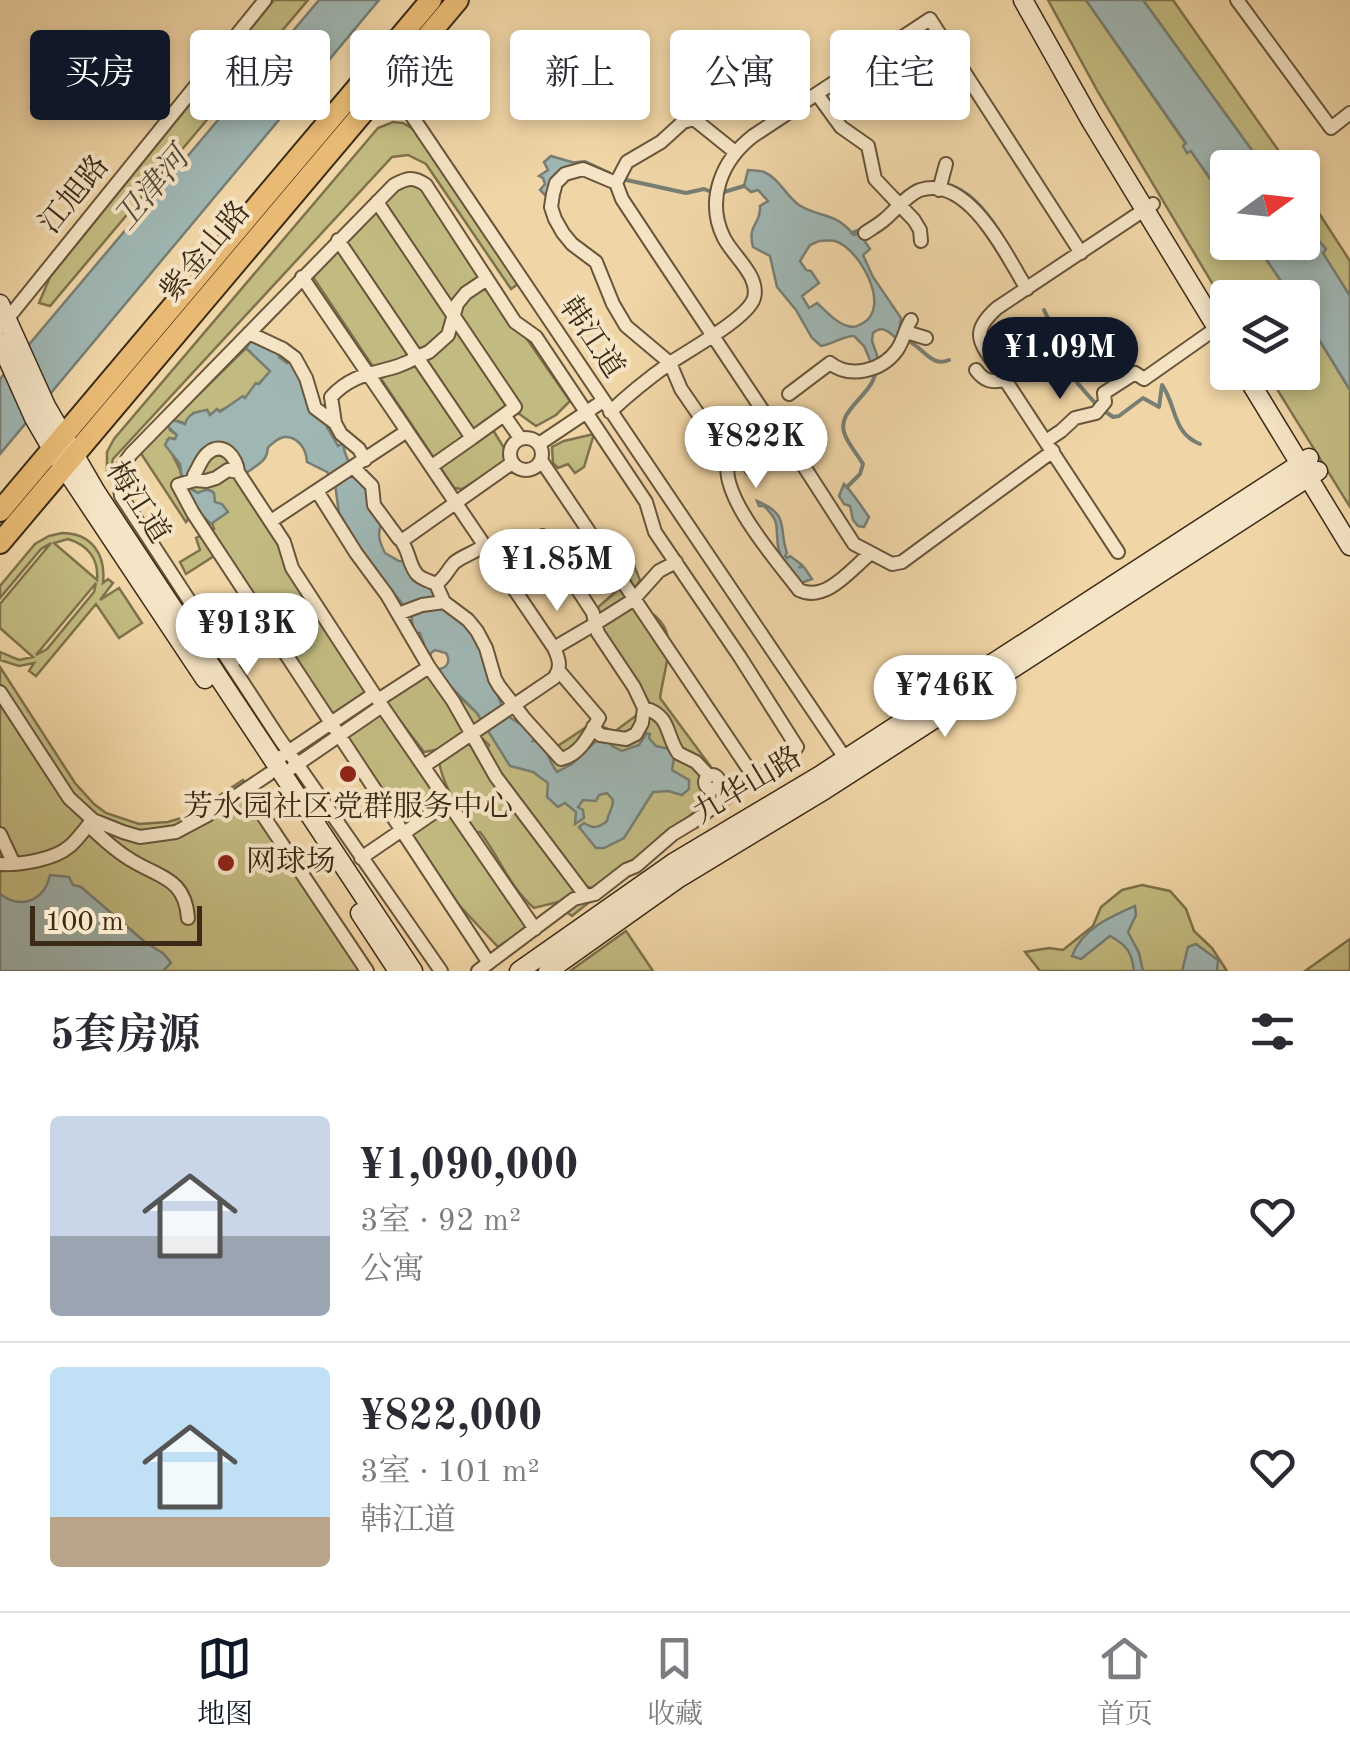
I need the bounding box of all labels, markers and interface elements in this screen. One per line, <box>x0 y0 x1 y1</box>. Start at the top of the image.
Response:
chip: 买房 <box>30 30 170 120</box>
chip: 租房 <box>190 30 330 120</box>
chip: 筛选 <box>350 30 490 120</box>
chip: 新上 <box>510 30 650 120</box>
chip: 公寓 <box>670 30 810 120</box>
chip: 住宅 <box>830 30 970 120</box>
water label: 卫津河 <box>108 137 199 237</box>
street label: 江旭路 <box>33 149 115 239</box>
north arrow <box>1210 150 1320 260</box>
map controls <box>1210 150 1320 390</box>
street label: 紫金山路 <box>154 194 256 308</box>
button: layers <box>1210 280 1320 390</box>
street label: 韩江道 <box>553 291 630 384</box>
pin: ¥1.09M <box>979 317 1141 402</box>
text: ¥1.09M <box>1004 333 1116 365</box>
pin: ¥822K <box>686 406 826 491</box>
text: ¥822K <box>707 422 805 454</box>
street label: 梅江道 <box>100 455 177 549</box>
pin: ¥1.85M <box>476 529 638 614</box>
text: ¥1.85M <box>501 545 613 577</box>
pin: ¥913K <box>177 593 317 678</box>
text: ¥913K <box>198 609 296 641</box>
pin: ¥746K <box>875 655 1015 740</box>
text: ¥746K <box>896 671 994 703</box>
street label: 九华山路 <box>687 740 807 830</box>
marker: 芳水园社区党群服务中心 <box>337 763 359 785</box>
place label: 芳水园社区党群服务中心 <box>183 790 513 823</box>
place label: 网球场 <box>246 845 336 878</box>
marker: 网球场 <box>215 852 237 874</box>
scale bar <box>30 901 202 946</box>
text: 100 m <box>45 909 124 937</box>
icon: filters <box>1245 1004 1300 1059</box>
text: 5套房源 <box>50 1016 200 1058</box>
text: ¥1,090,000 <box>360 1146 578 1188</box>
icon: home <box>130 1156 250 1276</box>
icon: heart <box>1245 1189 1300 1244</box>
text: 3室 · 92 m² <box>360 1206 521 1238</box>
text: 公寓 <box>360 1255 424 1287</box>
text: ¥822,000 <box>360 1397 542 1439</box>
icon: home <box>130 1407 250 1527</box>
icon: heart <box>1245 1440 1300 1495</box>
text: 3室 · 101 m² <box>360 1457 540 1489</box>
text: 韩江道 <box>360 1506 456 1538</box>
tab: 地图 <box>197 1631 253 1734</box>
tab: 收藏 <box>647 1631 703 1734</box>
tab: 首页 <box>1097 1631 1153 1734</box>

